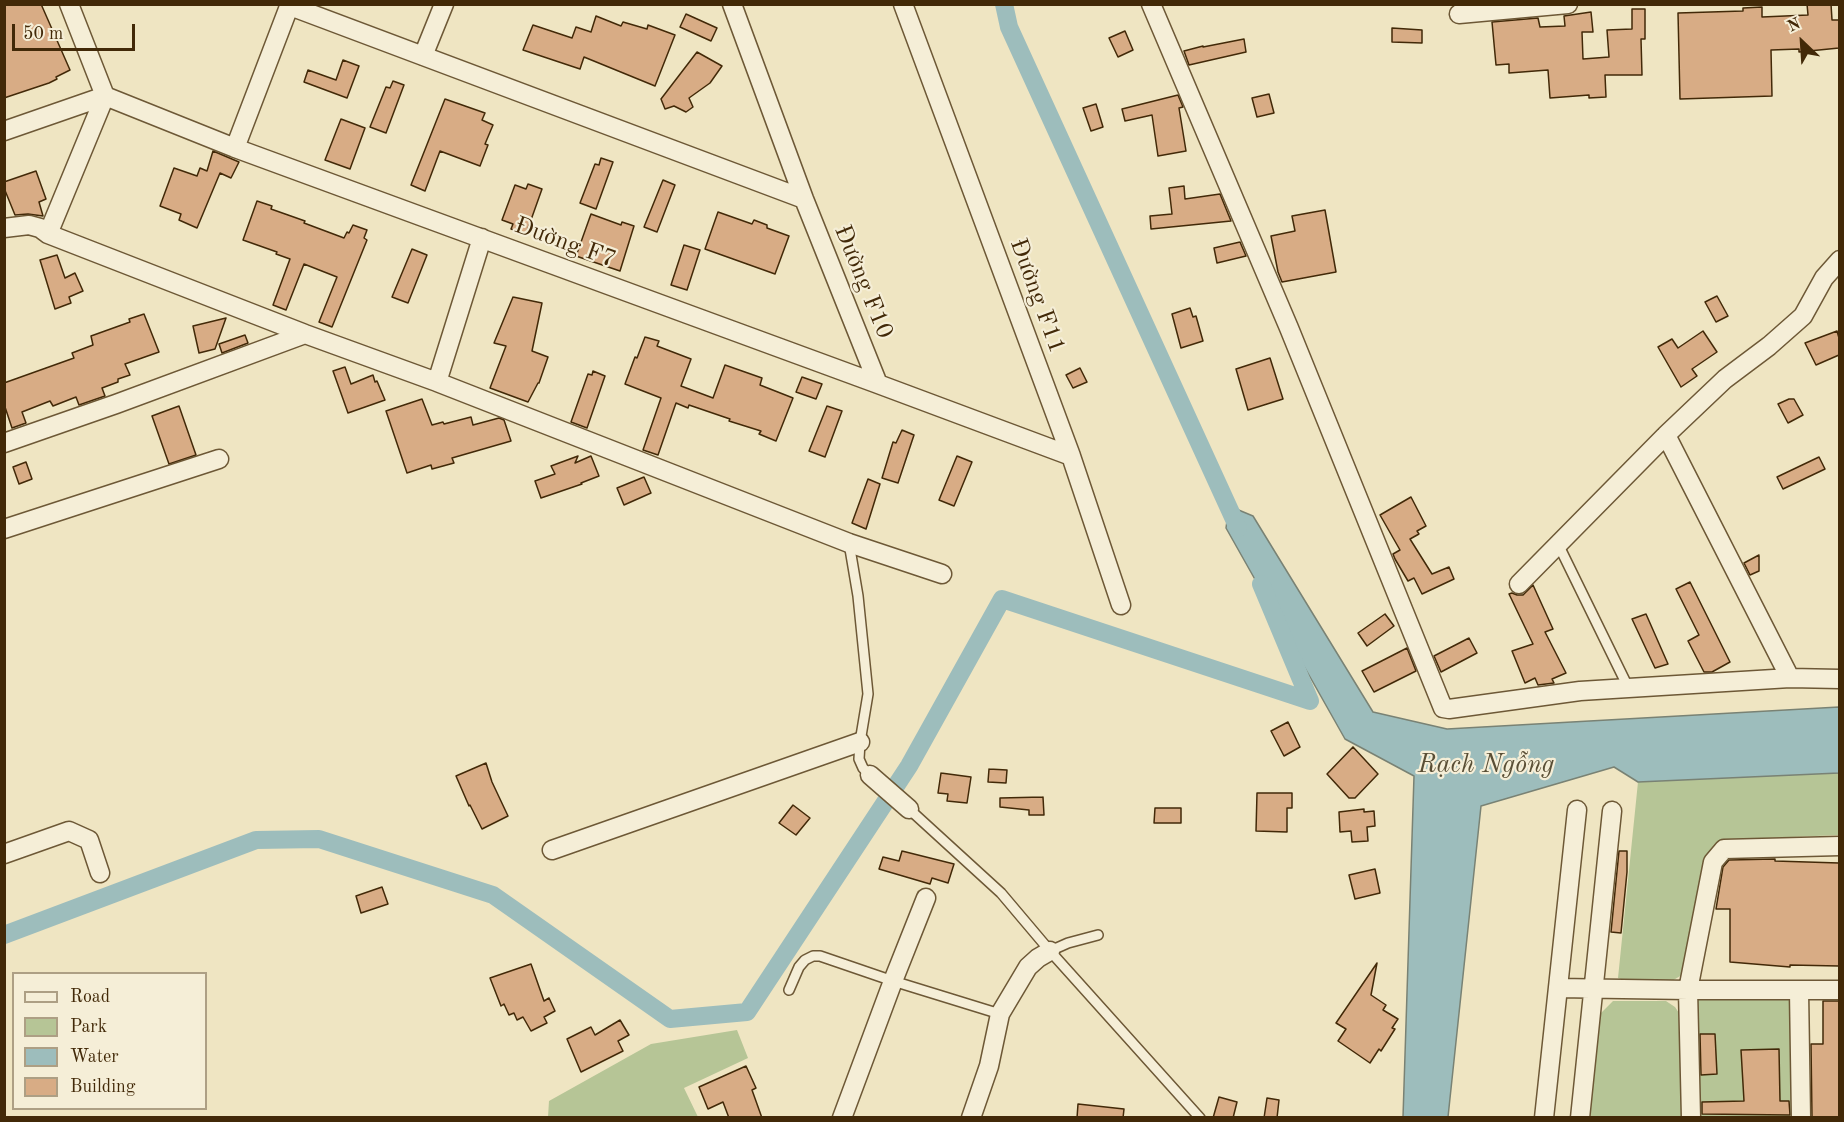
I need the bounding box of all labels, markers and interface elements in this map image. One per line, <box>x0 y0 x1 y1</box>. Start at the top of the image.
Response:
scale bar <box>15 12 138 50</box>
north arrow <box>1772 12 1832 72</box>
text: N <box>1785 16 1803 36</box>
text: 50 m <box>23 25 63 43</box>
street label: Đường F7 <box>510 211 620 275</box>
street label: Đường F10 <box>827 221 899 343</box>
street label: Đường F11 <box>1003 235 1071 357</box>
water label: Rạch Ngỗng <box>1418 749 1554 781</box>
legend <box>12 972 207 1110</box>
text: Road <box>70 988 110 1006</box>
text: Park <box>70 1018 107 1036</box>
text: Water <box>70 1048 119 1066</box>
text: Building <box>70 1078 135 1096</box>

